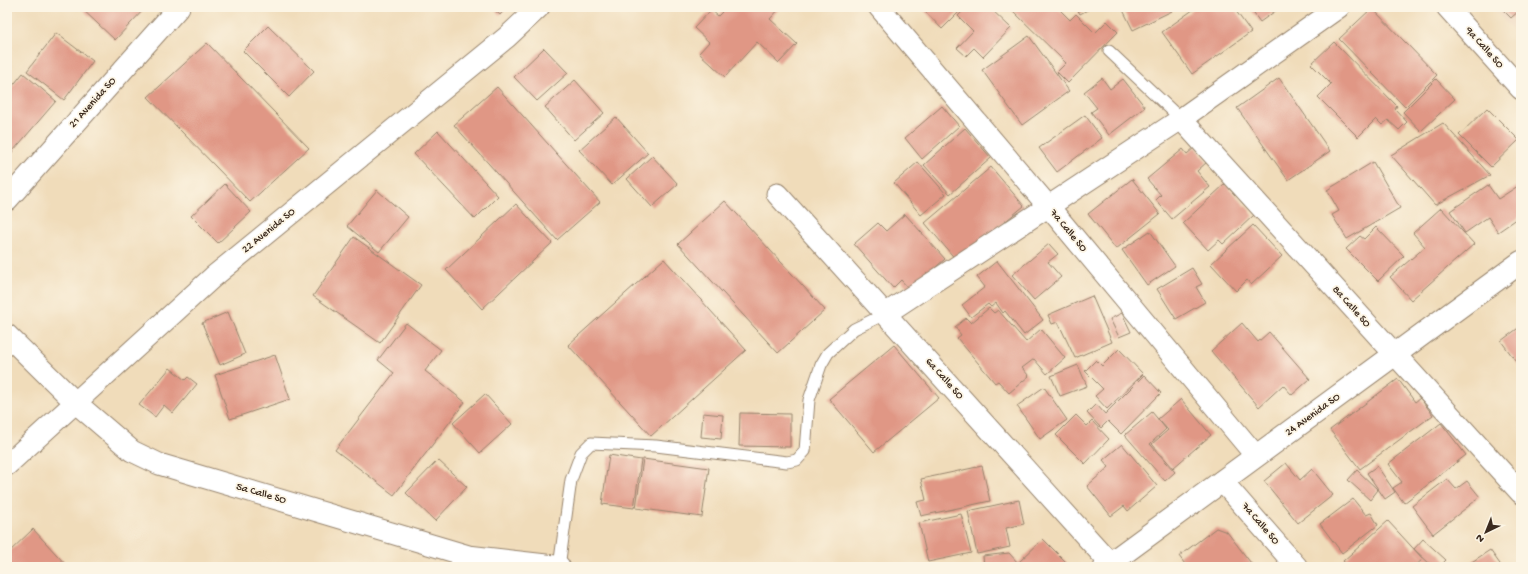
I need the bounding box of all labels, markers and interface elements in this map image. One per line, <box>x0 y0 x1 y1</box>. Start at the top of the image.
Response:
street label: 9a Calle SO <box>1462 24 1506 71</box>
street label: 21 Avenida SO <box>67 75 119 131</box>
street label: 22 Avenida SO <box>240 206 298 256</box>
street label: 7a Calle SO <box>1046 207 1089 255</box>
street label: 8a Calle SO <box>1329 284 1373 330</box>
street label: 6a Calle SO <box>922 356 966 402</box>
street label: 24 Avenida SO <box>1283 391 1343 439</box>
street label: 5a Calle SO <box>235 481 288 507</box>
street label: 7a Calle SO <box>1238 500 1282 548</box>
north arrow <box>1466 512 1506 552</box>
text: N <box>1474 531 1487 545</box>

